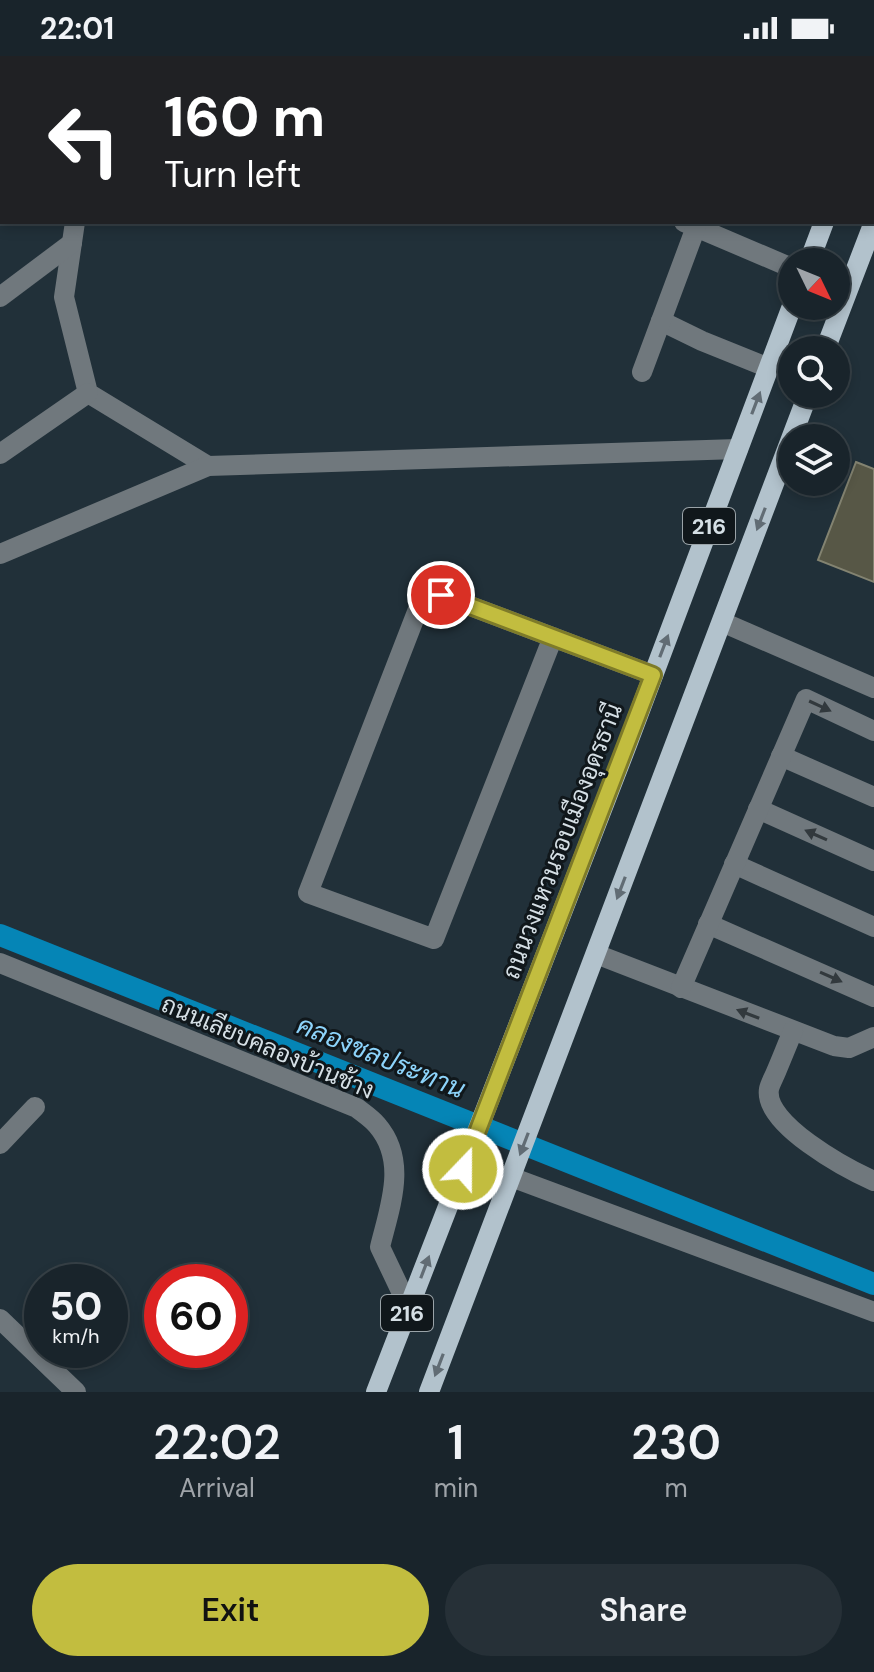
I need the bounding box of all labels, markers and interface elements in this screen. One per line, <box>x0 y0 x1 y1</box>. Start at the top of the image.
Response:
text: 22:01 <box>40 9 114 48</box>
text: 160 m <box>164 80 325 153</box>
icon: left <box>32 88 136 192</box>
text: Turn left <box>164 151 301 198</box>
north arrow <box>778 248 850 320</box>
map controls <box>778 248 850 496</box>
button: search <box>778 336 850 408</box>
one-way arrow <box>750 391 763 415</box>
button: layers <box>778 424 850 496</box>
one-way arrow <box>754 507 767 531</box>
road number: 216 <box>683 508 735 544</box>
pin <box>407 561 475 629</box>
icon: arrive <box>419 573 463 617</box>
one-way arrow <box>658 634 671 658</box>
street label: ถนนวงแหวนรอบเมืองอุดรธานี <box>495 699 630 984</box>
one-way arrow <box>808 699 831 712</box>
one-way arrow <box>804 829 828 842</box>
one-way arrow <box>614 876 627 900</box>
one-way arrow <box>819 971 842 984</box>
street label: ถนนเลียบคลองบ้านช้าง <box>157 988 379 1106</box>
one-way arrow <box>736 1007 760 1020</box>
water label: คลองชลประทาน <box>292 1008 470 1106</box>
position arrow <box>421 1127 505 1211</box>
one-way arrow <box>517 1132 530 1156</box>
one-way arrow <box>419 1255 432 1279</box>
speed limit sign: 60 <box>144 1264 248 1368</box>
text: 50 <box>49 1280 103 1332</box>
road number: 216 <box>381 1295 433 1331</box>
text: km/h <box>52 1323 100 1349</box>
one-way arrow <box>432 1353 445 1377</box>
text: 22:02 <box>153 1411 281 1474</box>
text: 1 <box>448 1411 464 1474</box>
text: 230 <box>631 1411 721 1474</box>
text: Arrival <box>179 1471 255 1505</box>
text: min <box>434 1471 478 1505</box>
text: m <box>664 1471 688 1505</box>
button: Exit <box>32 1564 429 1656</box>
button: Share <box>445 1564 842 1656</box>

